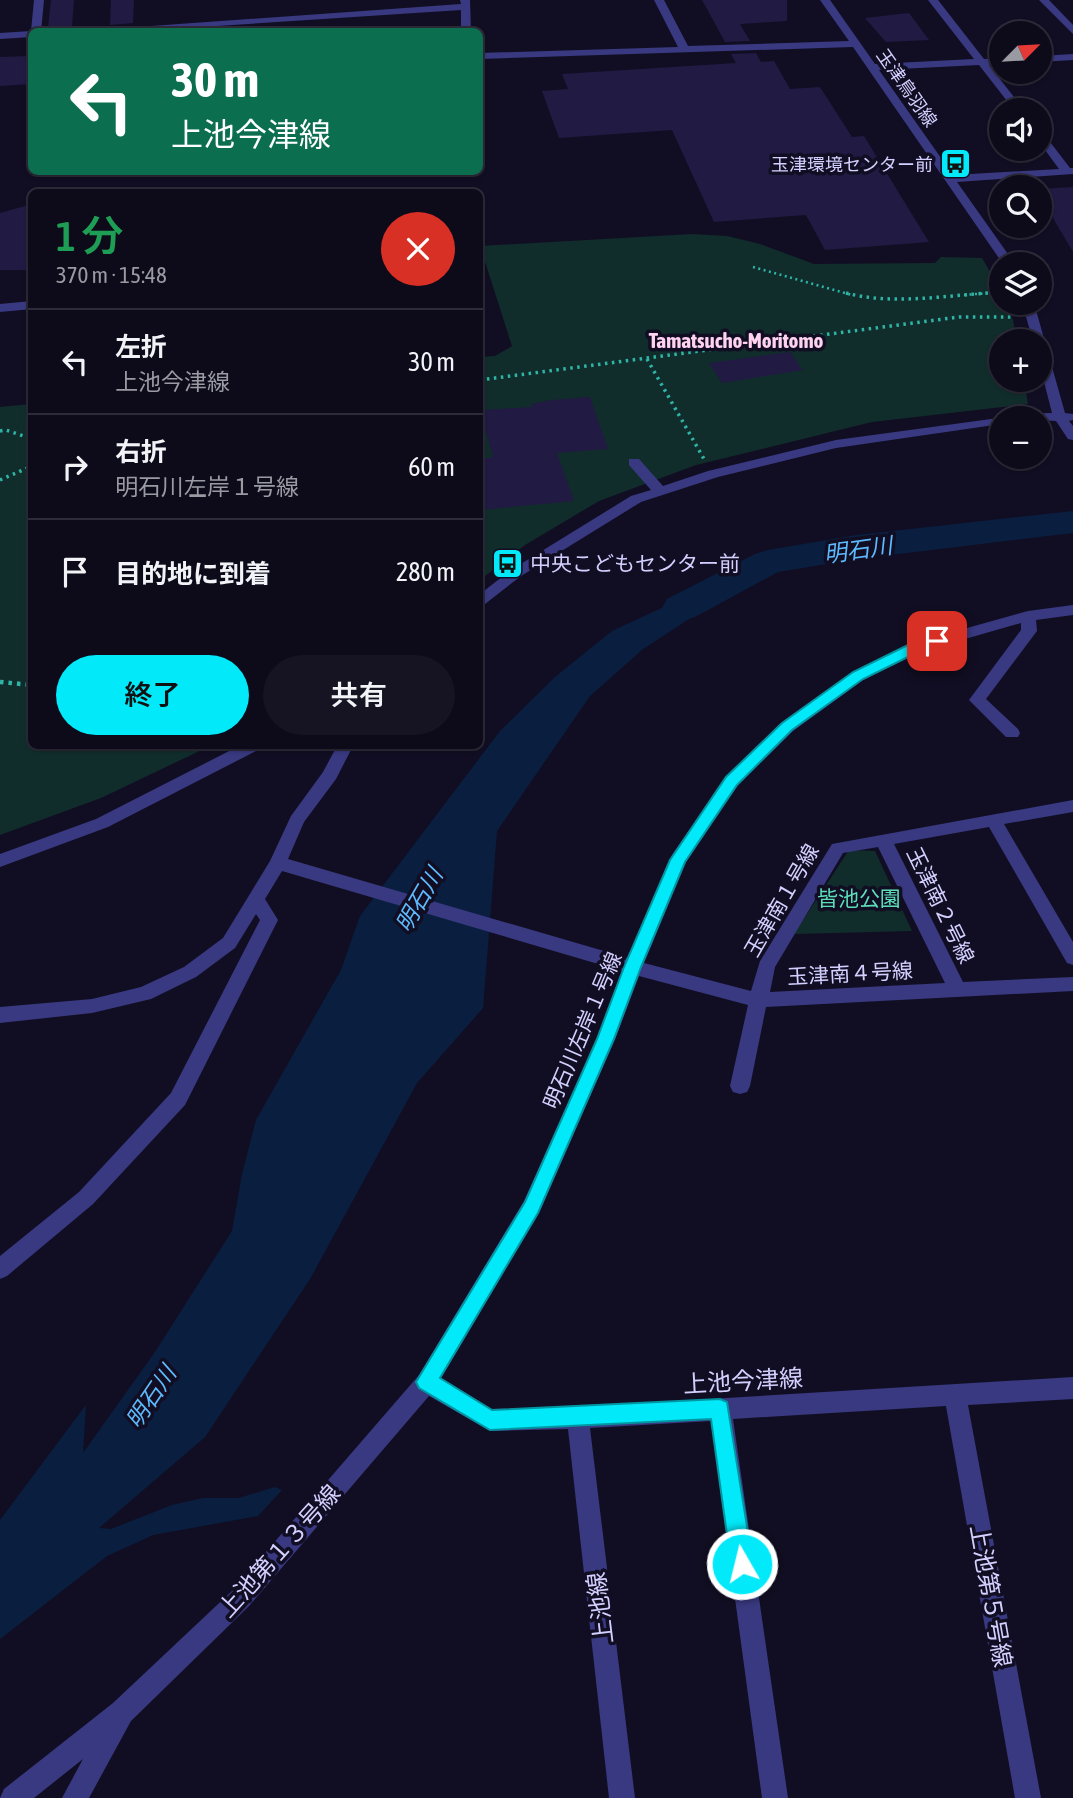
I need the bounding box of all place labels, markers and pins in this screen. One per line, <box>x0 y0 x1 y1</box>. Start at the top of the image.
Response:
bus stop icon: 玉津環境センター前 <box>939 147 973 181</box>
place label: 玉津環境センター前 <box>771 154 933 175</box>
bus stop icon: 中央こどもセンター前 <box>490 546 524 580</box>
place label: 中央こどもセンター前 <box>530 551 740 575</box>
pin <box>907 611 967 671</box>

